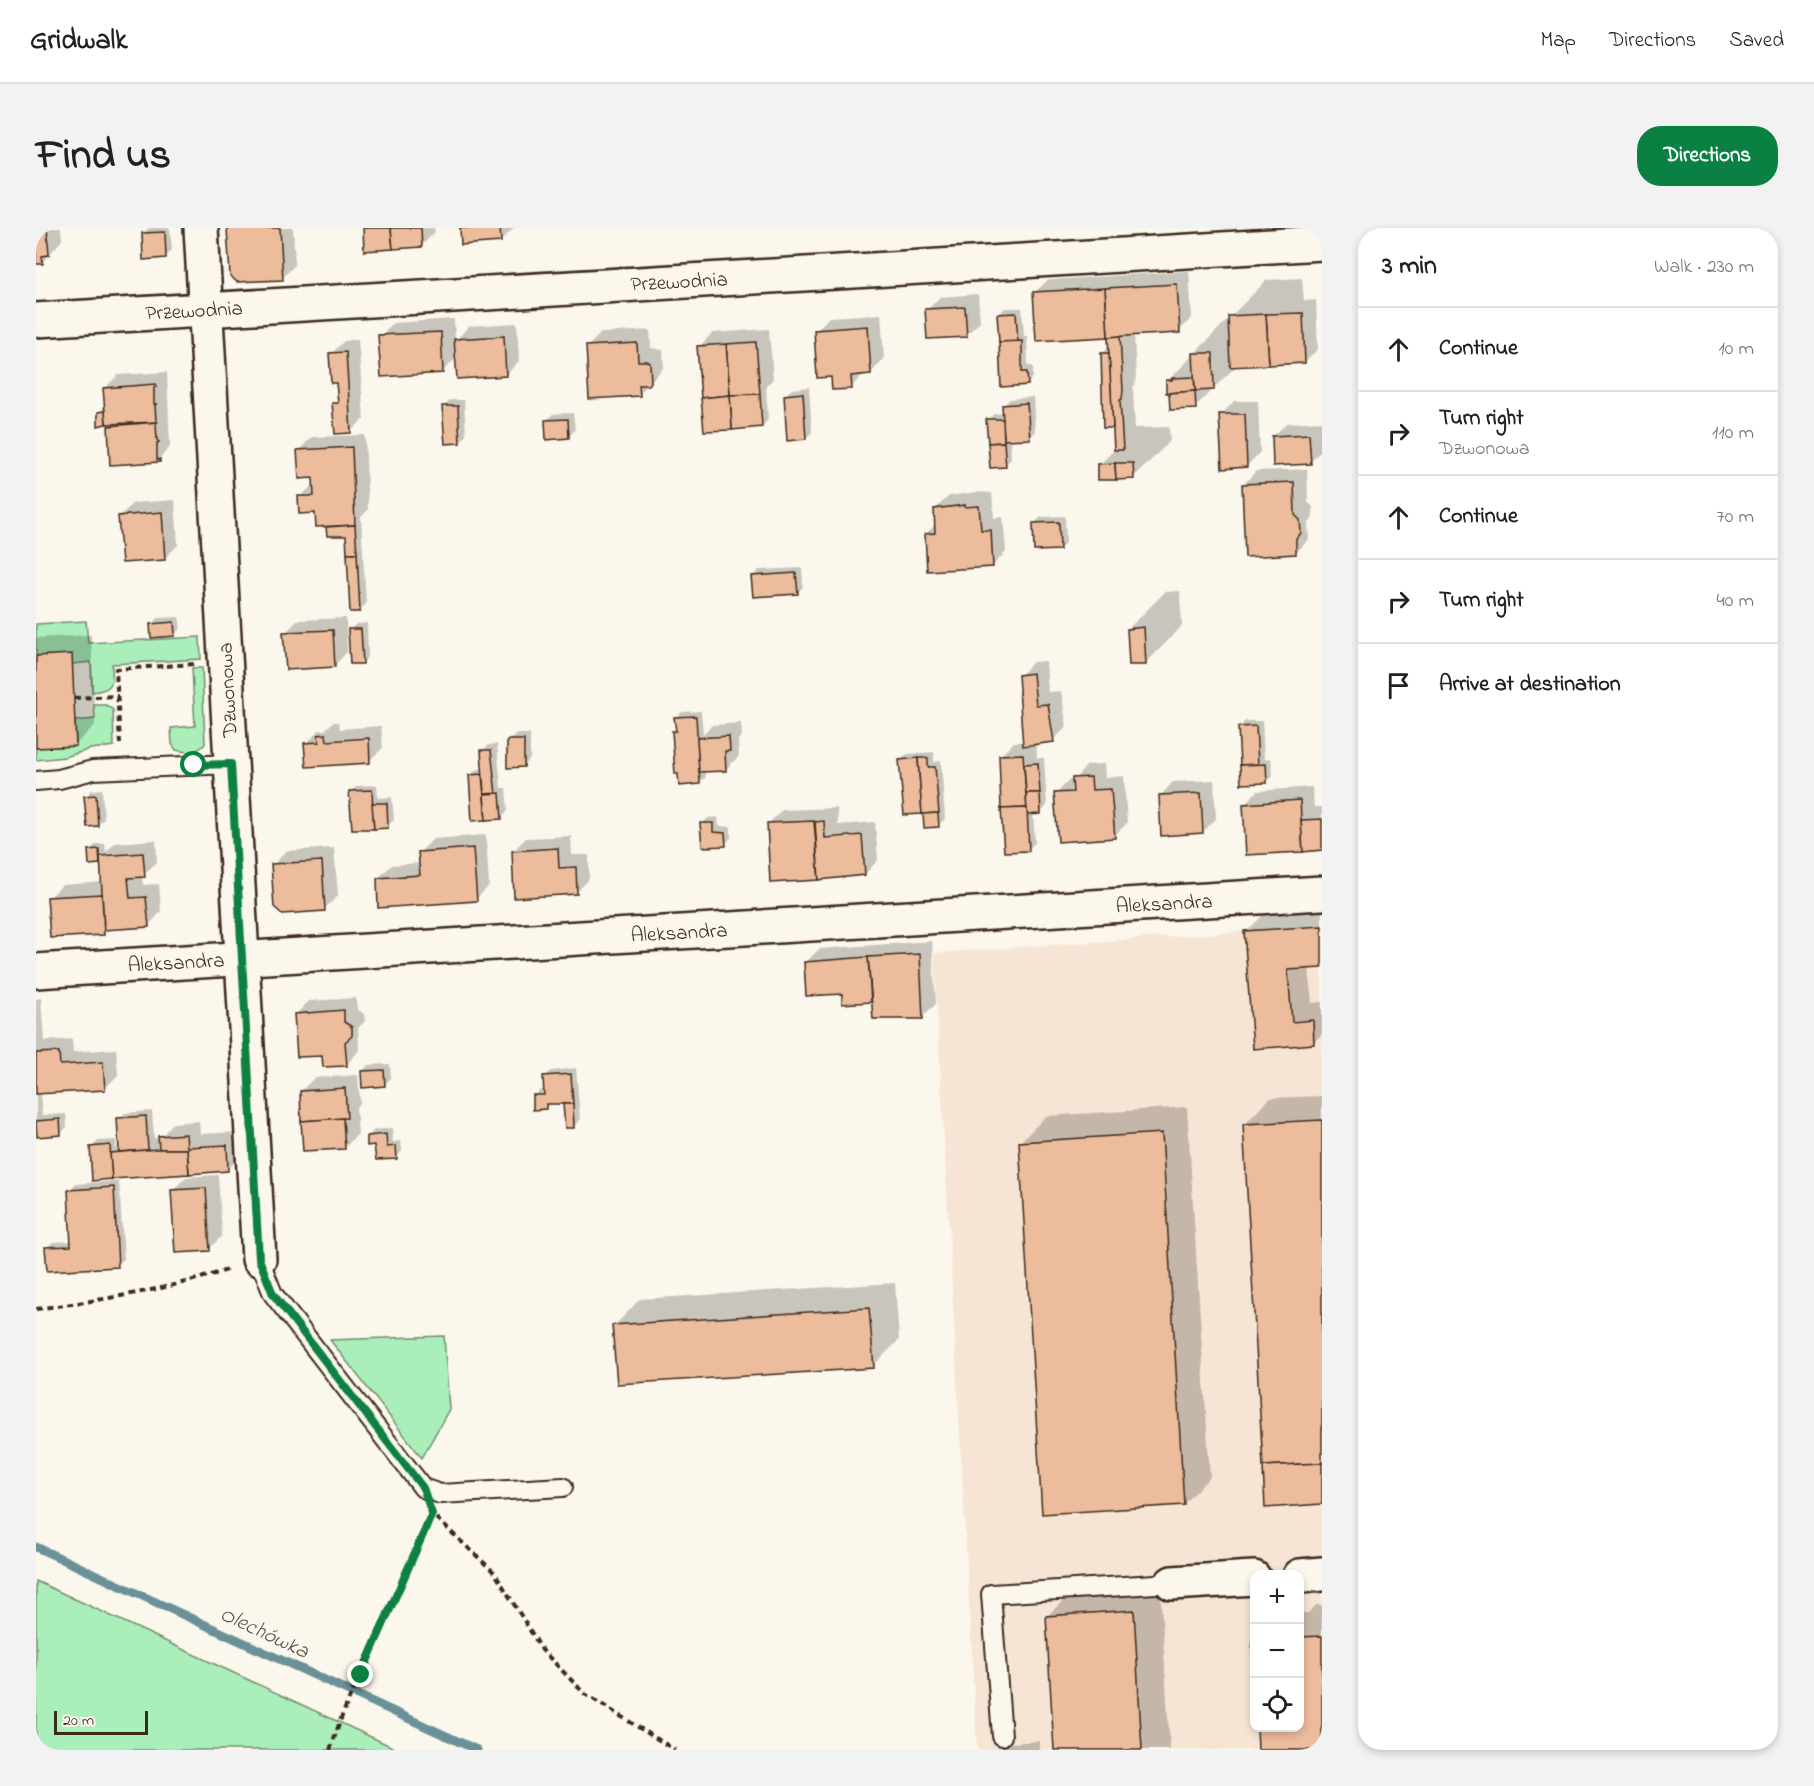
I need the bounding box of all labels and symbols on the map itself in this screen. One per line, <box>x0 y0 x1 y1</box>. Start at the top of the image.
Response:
street label: Przewodnia <box>630 265 729 301</box>
street label: Przewodnia <box>145 294 244 330</box>
street label: Dzwonowa <box>212 642 247 739</box>
route start <box>180 751 206 777</box>
street label: Aleksandra <box>1115 887 1213 923</box>
street label: Aleksandra <box>630 916 728 952</box>
street label: Aleksandra <box>127 946 225 982</box>
water label: Olechówka <box>214 1599 315 1669</box>
route end <box>347 1661 373 1687</box>
scale bar <box>54 1708 148 1736</box>

